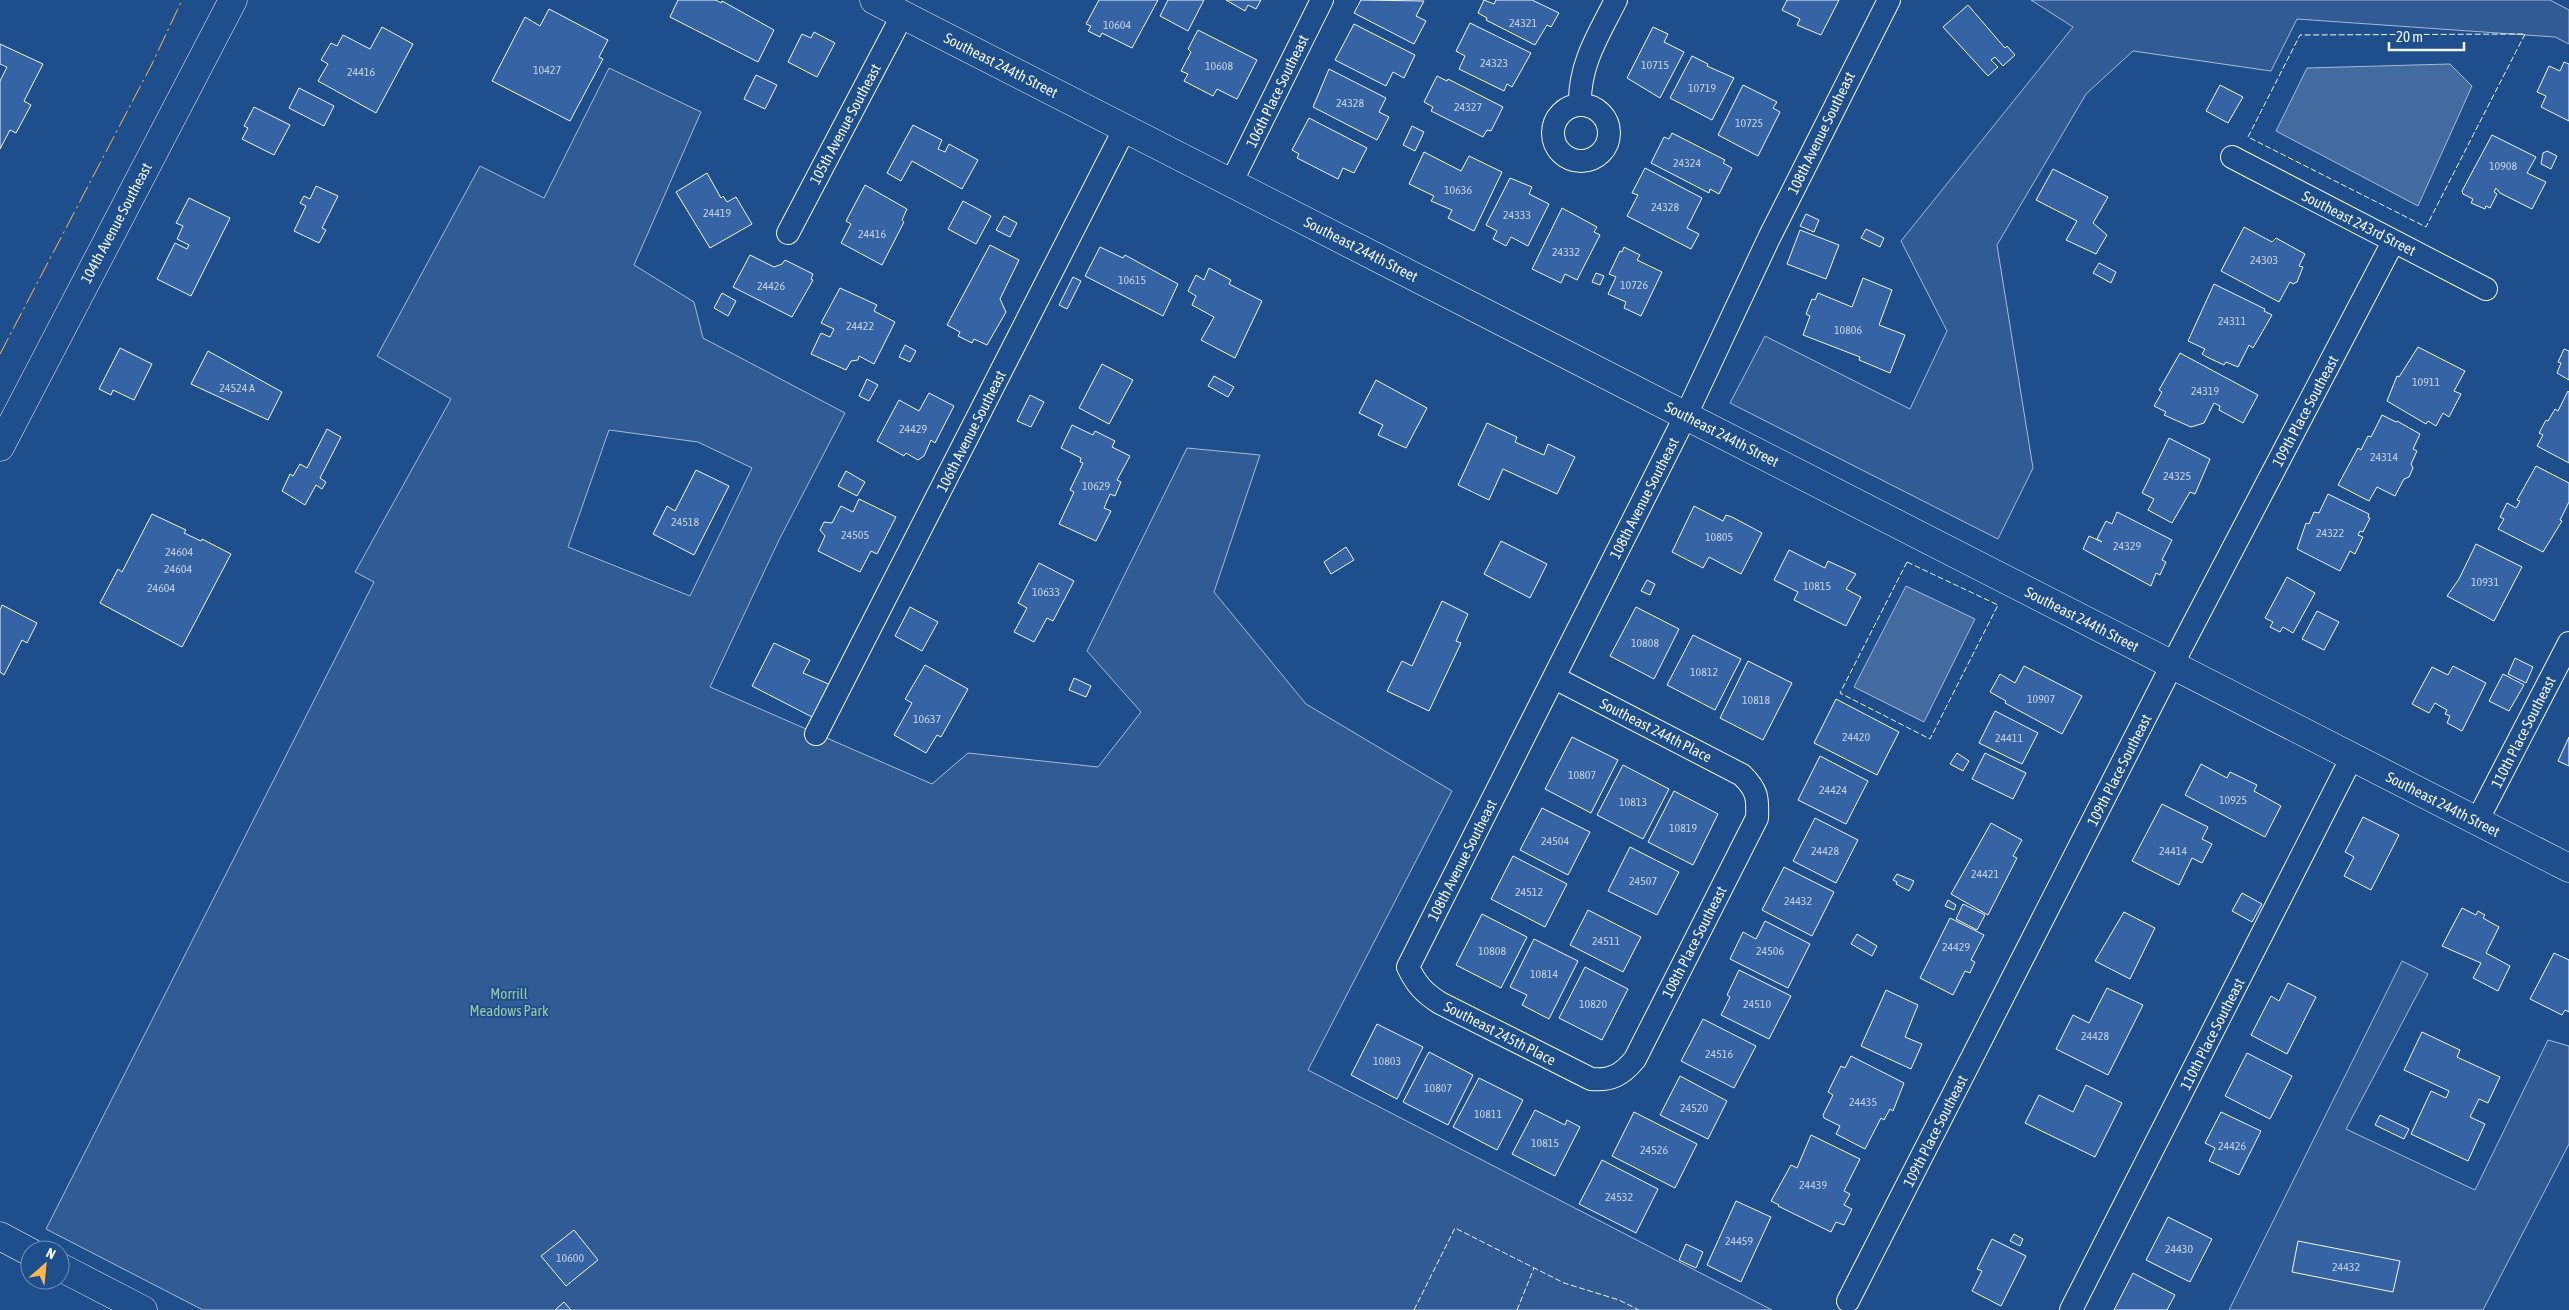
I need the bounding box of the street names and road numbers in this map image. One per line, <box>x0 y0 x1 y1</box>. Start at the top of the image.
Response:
street label: Southeast 244th Street <box>941 29 1061 101</box>
street label: 106th Place Southeast <box>1242 32 1312 150</box>
street label: 105th Avenue Southeast <box>806 61 884 187</box>
street label: 108th Avenue Southeast <box>1784 69 1858 197</box>
street label: 104th Avenue Southeast <box>77 160 155 286</box>
street label: Southeast 243rd Street <box>2299 187 2419 259</box>
street label: Southeast 244th Street <box>1301 213 1421 285</box>
street label: 109th Place Southeast <box>2269 353 2341 469</box>
street label: 106th Avenue Southeast <box>933 367 1009 495</box>
street label: Southeast 244th Street <box>1662 398 1782 470</box>
street label: 108th Avenue Southeast <box>1606 434 1682 562</box>
street label: Southeast 244th Street <box>2022 583 2142 655</box>
street label: 110th Place Southeast <box>2487 673 2559 791</box>
street label: Southeast 244th Place <box>1597 694 1715 766</box>
street label: 109th Place Southeast <box>2083 711 2155 829</box>
street label: Southeast 244th Street <box>2383 768 2503 840</box>
street label: 108th Avenue Southeast <box>1424 796 1500 924</box>
street label: 108th Place Southeast <box>1658 883 1730 1001</box>
street label: 110th Place Southeast <box>2176 975 2248 1093</box>
street label: Southeast 245th Place <box>1441 997 1559 1069</box>
street label: 109th Place Southeast <box>1899 1072 1971 1190</box>

